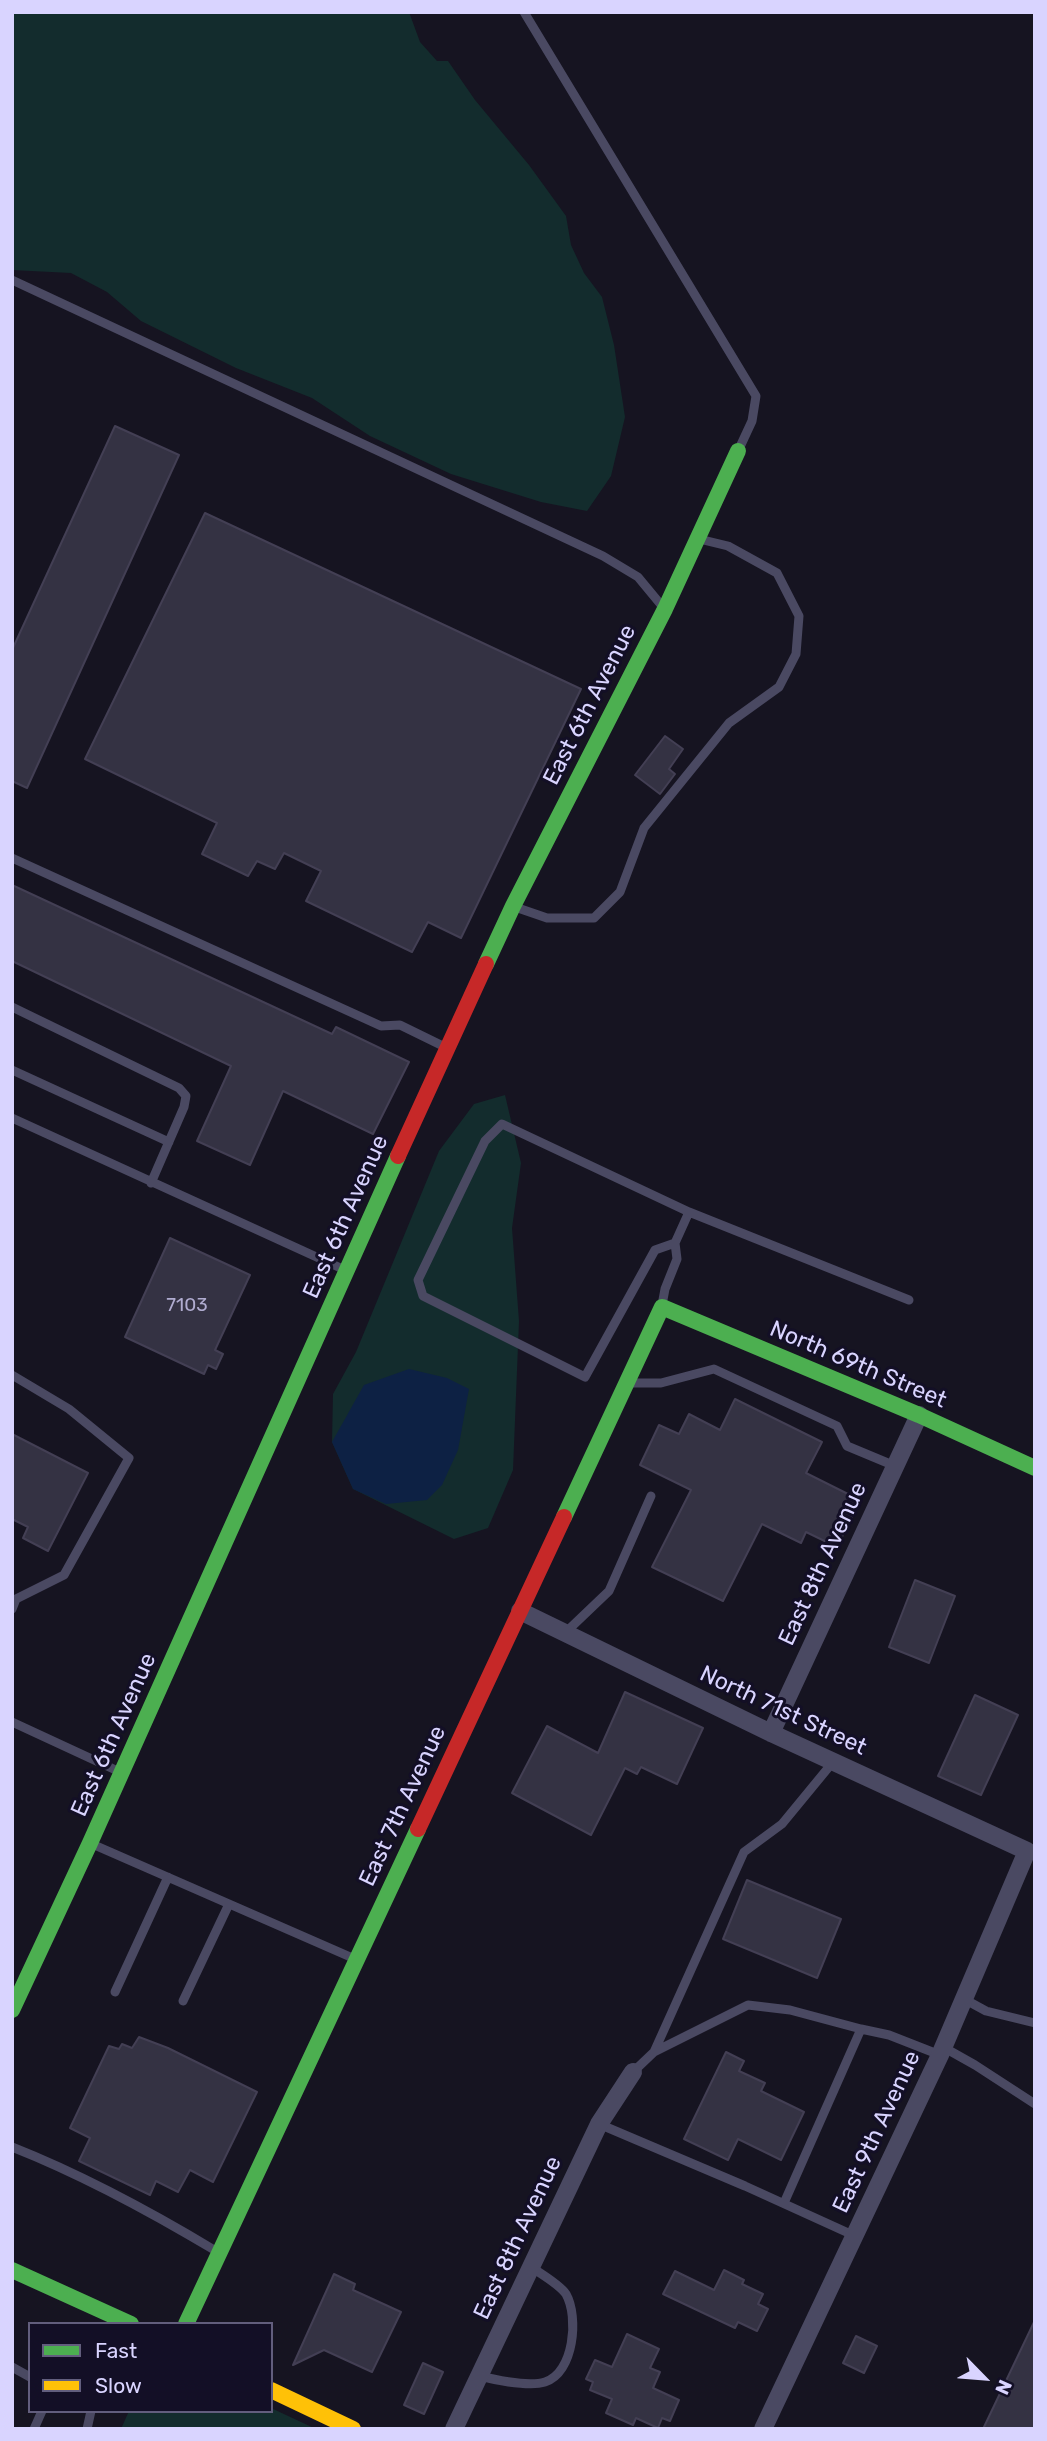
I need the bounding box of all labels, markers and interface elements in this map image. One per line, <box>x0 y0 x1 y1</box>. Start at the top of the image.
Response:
street label: East 6th Avenue <box>538 620 642 790</box>
street label: East 6th Avenue <box>298 1131 394 1303</box>
house number: 7103 <box>166 1295 208 1317</box>
street label: North 69th Street <box>766 1315 950 1415</box>
street label: East 8th Avenue <box>773 1478 873 1650</box>
street label: East 6th Avenue <box>66 1649 162 1821</box>
street label: North 71st Street <box>695 1660 871 1762</box>
street label: East 7th Avenue <box>354 1721 452 1891</box>
street label: East 9th Avenue <box>827 2047 927 2217</box>
street label: East 8th Avenue <box>468 2152 568 2324</box>
legend <box>28 2322 273 2413</box>
text: Fast <box>95 2338 137 2363</box>
north arrow <box>949 2343 1019 2413</box>
text: Slow <box>95 2373 142 2398</box>
text: N <box>990 2376 1017 2398</box>

